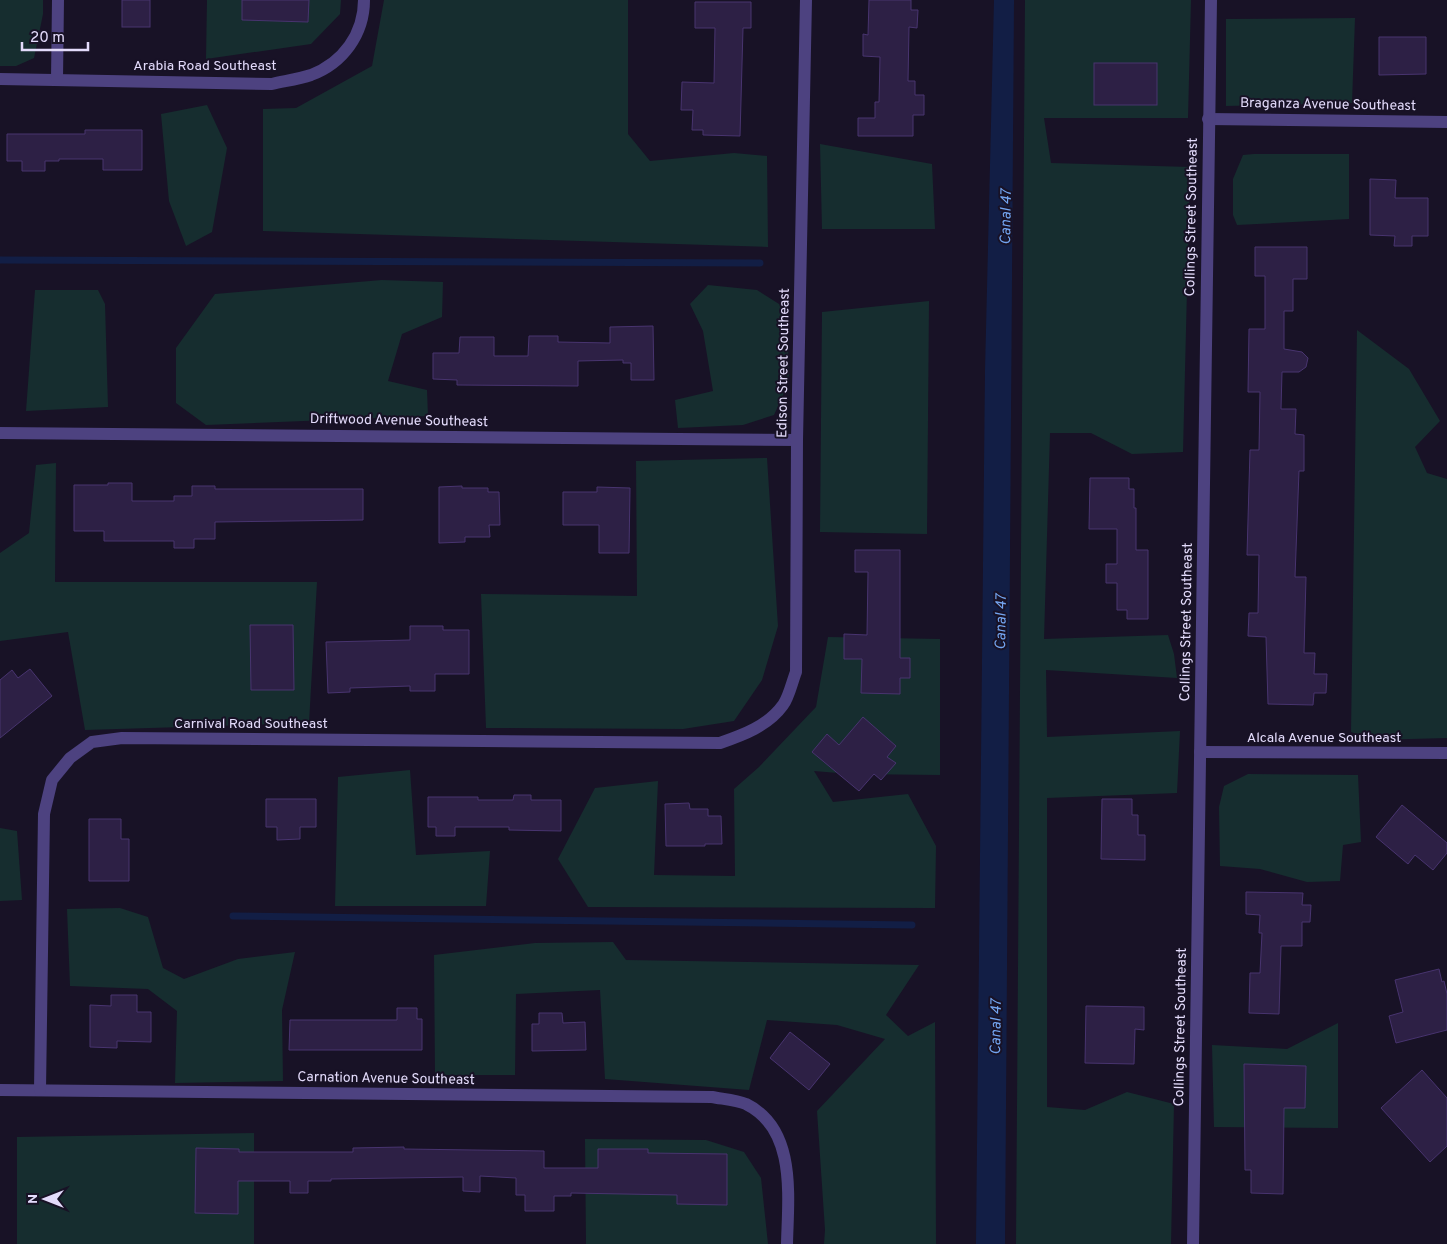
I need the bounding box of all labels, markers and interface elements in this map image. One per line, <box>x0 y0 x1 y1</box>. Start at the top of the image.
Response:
scale bar <box>22 20 89 52</box>
text: 20 m <box>30 29 65 48</box>
street label: Arabia Road Southeast <box>133 58 277 75</box>
street label: Braganza Avenue Southeast <box>1240 95 1416 115</box>
street label: Collings Street Southeast <box>1182 137 1202 297</box>
water label: Canal 47 <box>997 187 1017 245</box>
street label: Edison Street Southeast <box>774 288 794 438</box>
street label: Driftwood Avenue Southeast <box>310 411 488 431</box>
street label: Collings Street Southeast <box>1177 542 1197 702</box>
water label: Canal 47 <box>992 592 1012 650</box>
street label: Carnival Road Southeast <box>174 716 328 733</box>
street label: Alcala Avenue Southeast <box>1247 730 1401 747</box>
street label: Collings Street Southeast <box>1171 947 1191 1107</box>
water label: Canal 47 <box>987 997 1007 1055</box>
street label: Carnation Avenue Southeast <box>297 1069 475 1089</box>
north arrow <box>20 1174 70 1224</box>
text: N <box>25 1194 42 1204</box>

